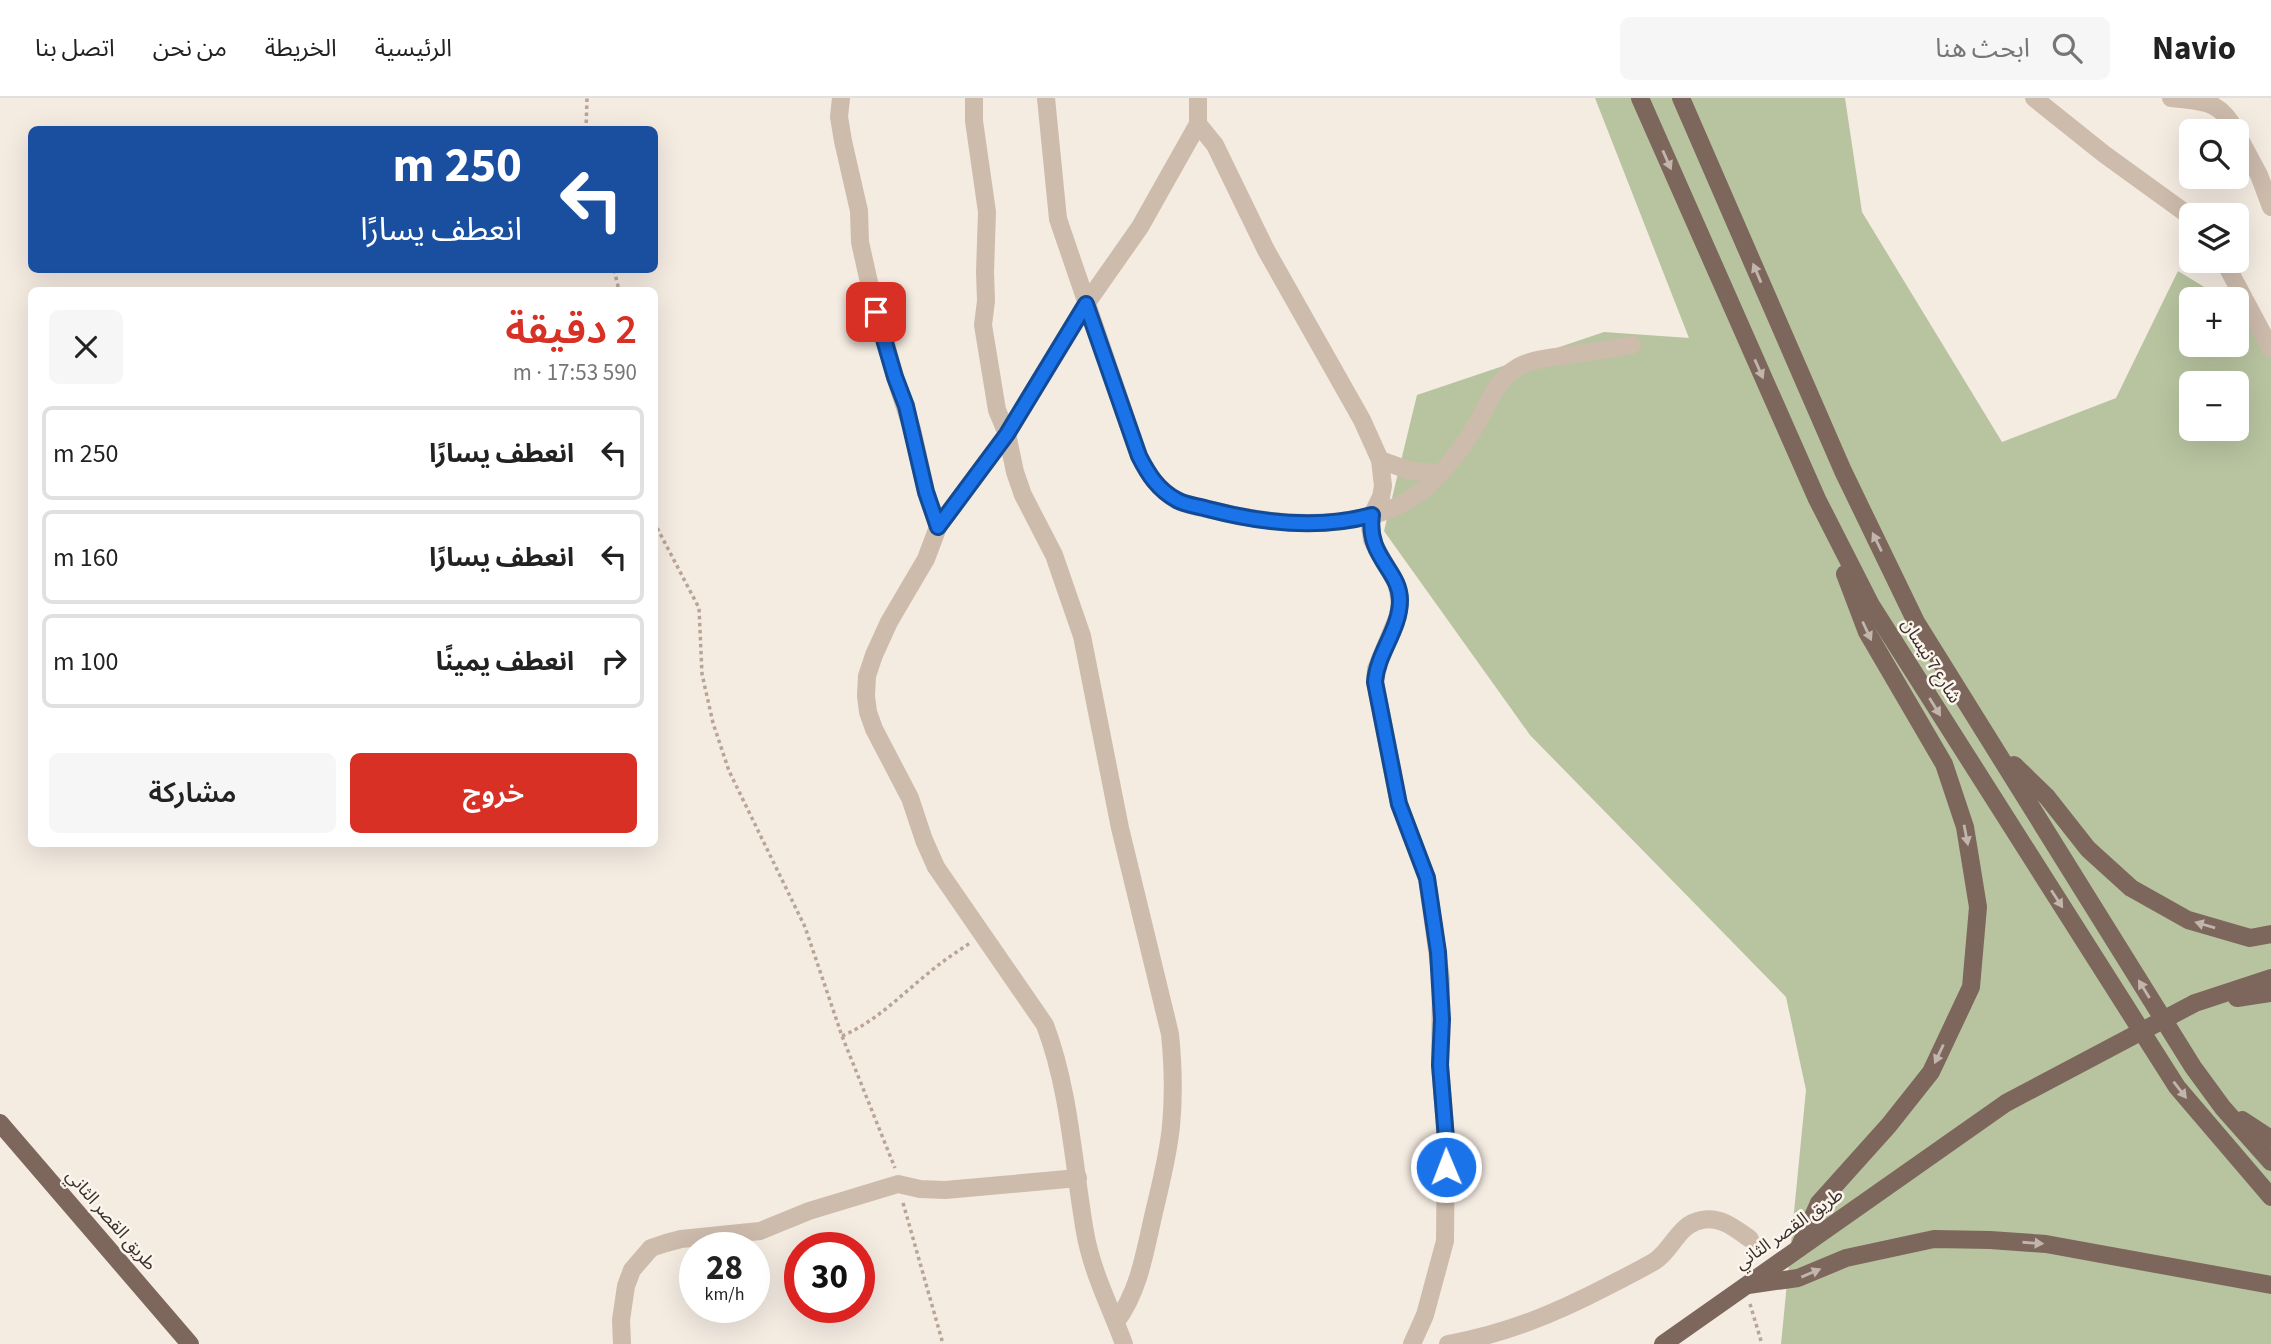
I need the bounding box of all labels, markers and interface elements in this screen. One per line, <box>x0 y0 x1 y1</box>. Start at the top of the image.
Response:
search box <box>1620 17 2110 80</box>
text: Navio <box>2152 25 2236 72</box>
icon: search <box>2048 29 2086 67</box>
text: ابحث هنا <box>1935 30 2030 67</box>
text: اتصل بنا <box>35 31 115 66</box>
text: من نحن <box>153 31 227 66</box>
text: الخريطة <box>265 31 337 66</box>
text: الرئيسية <box>375 31 452 66</box>
map controls <box>2179 119 2249 441</box>
button: search <box>2179 119 2249 189</box>
text: 250 m <box>393 131 522 201</box>
one-way arrow <box>1662 150 1673 171</box>
icon: left <box>546 154 637 245</box>
button: layers <box>2179 203 2249 273</box>
text: انعطف يسارًا <box>360 207 522 253</box>
one-way arrow <box>1751 263 1763 283</box>
pin <box>846 282 906 342</box>
button: + <box>2179 287 2249 357</box>
icon: arrive <box>857 293 895 331</box>
text: 2 دقيقة <box>505 300 637 360</box>
button: close <box>49 310 123 384</box>
text: 590 m · 17:53 <box>513 356 637 389</box>
one-way arrow <box>1754 358 1765 379</box>
button: − <box>2179 371 2249 441</box>
icon: left <box>595 434 633 472</box>
text: 250 m <box>53 435 119 472</box>
text: انعطف يسارًا <box>429 435 574 472</box>
one-way arrow <box>1871 532 1883 552</box>
icon: left <box>595 538 633 576</box>
text: 160 m <box>53 539 119 576</box>
text: انعطف يسارًا <box>429 539 574 576</box>
street label: شارع 7 نيسان <box>1894 614 1967 709</box>
one-way arrow <box>1861 621 1873 641</box>
icon: right <box>595 642 633 680</box>
text: 100 m <box>53 643 119 680</box>
text: انعطف يمينًا <box>436 643 574 680</box>
one-way arrow <box>1929 697 1942 717</box>
button: مشاركة <box>49 753 336 833</box>
button: خروج <box>350 753 637 833</box>
one-way arrow <box>1961 824 1972 846</box>
one-way arrow <box>2050 890 2063 909</box>
one-way arrow <box>2194 919 2215 929</box>
one-way arrow <box>2138 979 2151 998</box>
one-way arrow <box>1934 1044 1945 1064</box>
one-way arrow <box>2173 1081 2188 1099</box>
position arrow <box>1409 1130 1483 1204</box>
street label: طريق القصر الثاني <box>60 1164 162 1276</box>
street label: طريق القصر الثاني <box>1730 1182 1848 1276</box>
speed limit sign: 30 <box>784 1232 875 1323</box>
one-way arrow <box>2023 1238 2045 1249</box>
text: 28 <box>706 1243 743 1293</box>
one-way arrow <box>1801 1267 1821 1279</box>
text: km/h <box>705 1282 744 1307</box>

